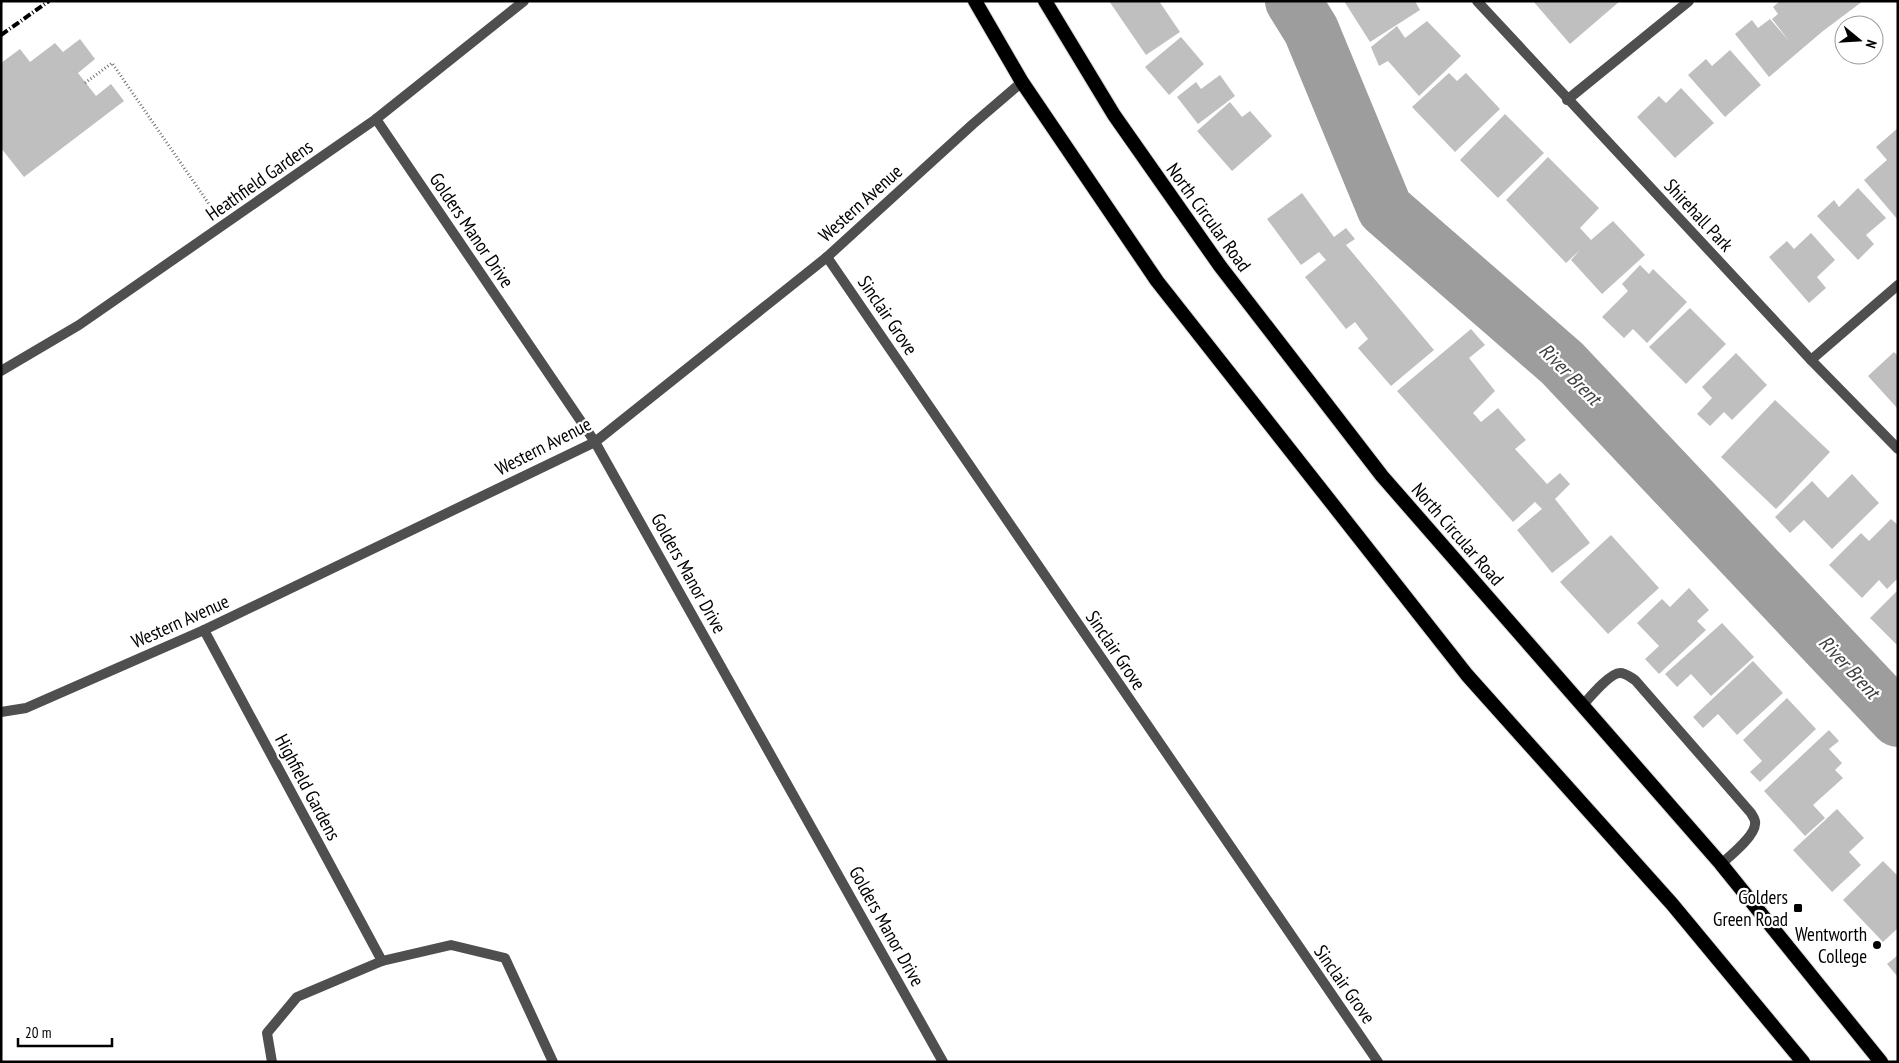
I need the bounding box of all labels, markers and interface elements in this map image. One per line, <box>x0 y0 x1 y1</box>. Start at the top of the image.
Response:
north arrow <box>1834 15 1884 65</box>
text: N <box>1862 38 1881 50</box>
street label: Heathfield Gardens <box>201 134 317 226</box>
street label: North Circular Road <box>1162 158 1256 276</box>
street label: Western Avenue <box>813 159 907 247</box>
street label: Golders Manor Drive <box>425 168 519 292</box>
street label: Shirehall Park <box>1659 174 1739 257</box>
street label: Sinclair Grove <box>853 271 923 359</box>
water label: River Brent <box>1534 338 1608 412</box>
street label: Western Avenue <box>491 412 595 480</box>
street label: North Circular Road <box>1407 478 1509 590</box>
street label: Golders Manor Drive <box>646 509 732 637</box>
street label: Western Avenue <box>127 589 233 653</box>
street label: Sinclair Grove <box>1081 606 1151 694</box>
water label: River Brent <box>1813 630 1887 706</box>
street label: Highfield Gardens <box>270 730 346 844</box>
street label: Golders Manor Drive <box>844 862 930 990</box>
place label: Golders Green Road <box>1713 885 1788 931</box>
marker: Golders Green Road <box>1792 902 1804 914</box>
place label: Wentworth College <box>1795 922 1867 968</box>
marker: Wentworth College <box>1871 939 1883 951</box>
street label: Sinclair Grove <box>1309 940 1381 1028</box>
scale bar <box>18 1016 111 1048</box>
text: 20 m <box>25 1023 51 1042</box>

